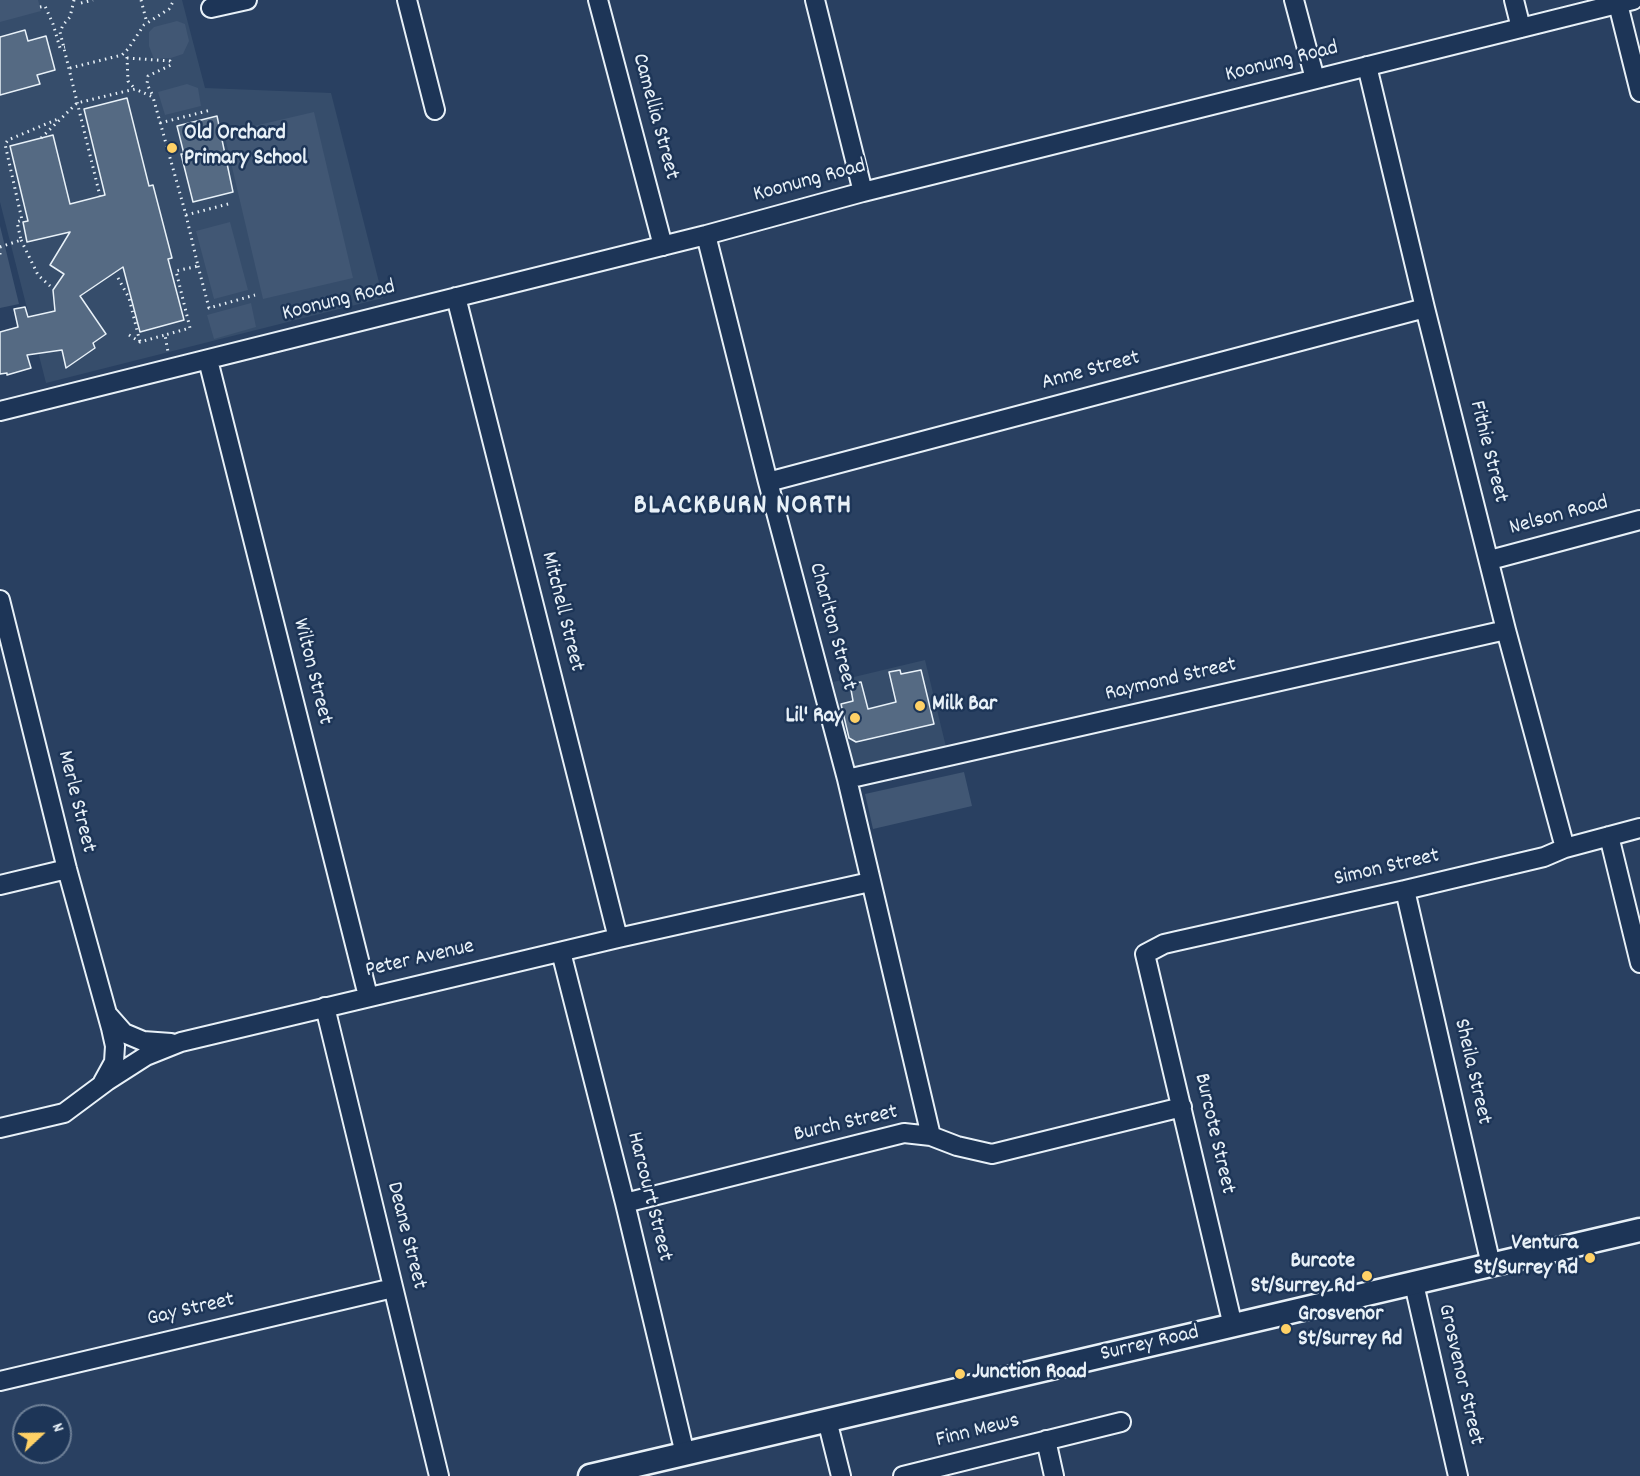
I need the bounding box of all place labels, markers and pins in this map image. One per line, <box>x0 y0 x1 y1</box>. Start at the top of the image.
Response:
place label: Old Orchard Primary School <box>184 122 307 174</box>
marker: Old Orchard Primary School <box>165 141 179 155</box>
place label: Milk Bar <box>932 693 997 719</box>
marker: Milk Bar <box>913 699 927 713</box>
place label: Lil' Ray <box>785 705 843 731</box>
marker: Lil' Ray <box>848 711 862 725</box>
place label: Ventura St/Surrey Rd <box>1474 1232 1578 1284</box>
place label: Burcote St/Surrey Rd <box>1251 1250 1355 1302</box>
marker: Ventura St/Surrey Rd <box>1583 1251 1597 1265</box>
marker: Burcote St/Surrey Rd <box>1360 1269 1374 1283</box>
place label: Grosvenor St/Surrey Rd <box>1298 1303 1402 1354</box>
marker: Grosvenor St/Surrey Rd <box>1279 1322 1293 1336</box>
place label: Junction Road <box>972 1361 1087 1387</box>
marker: Junction Road <box>953 1367 967 1381</box>

